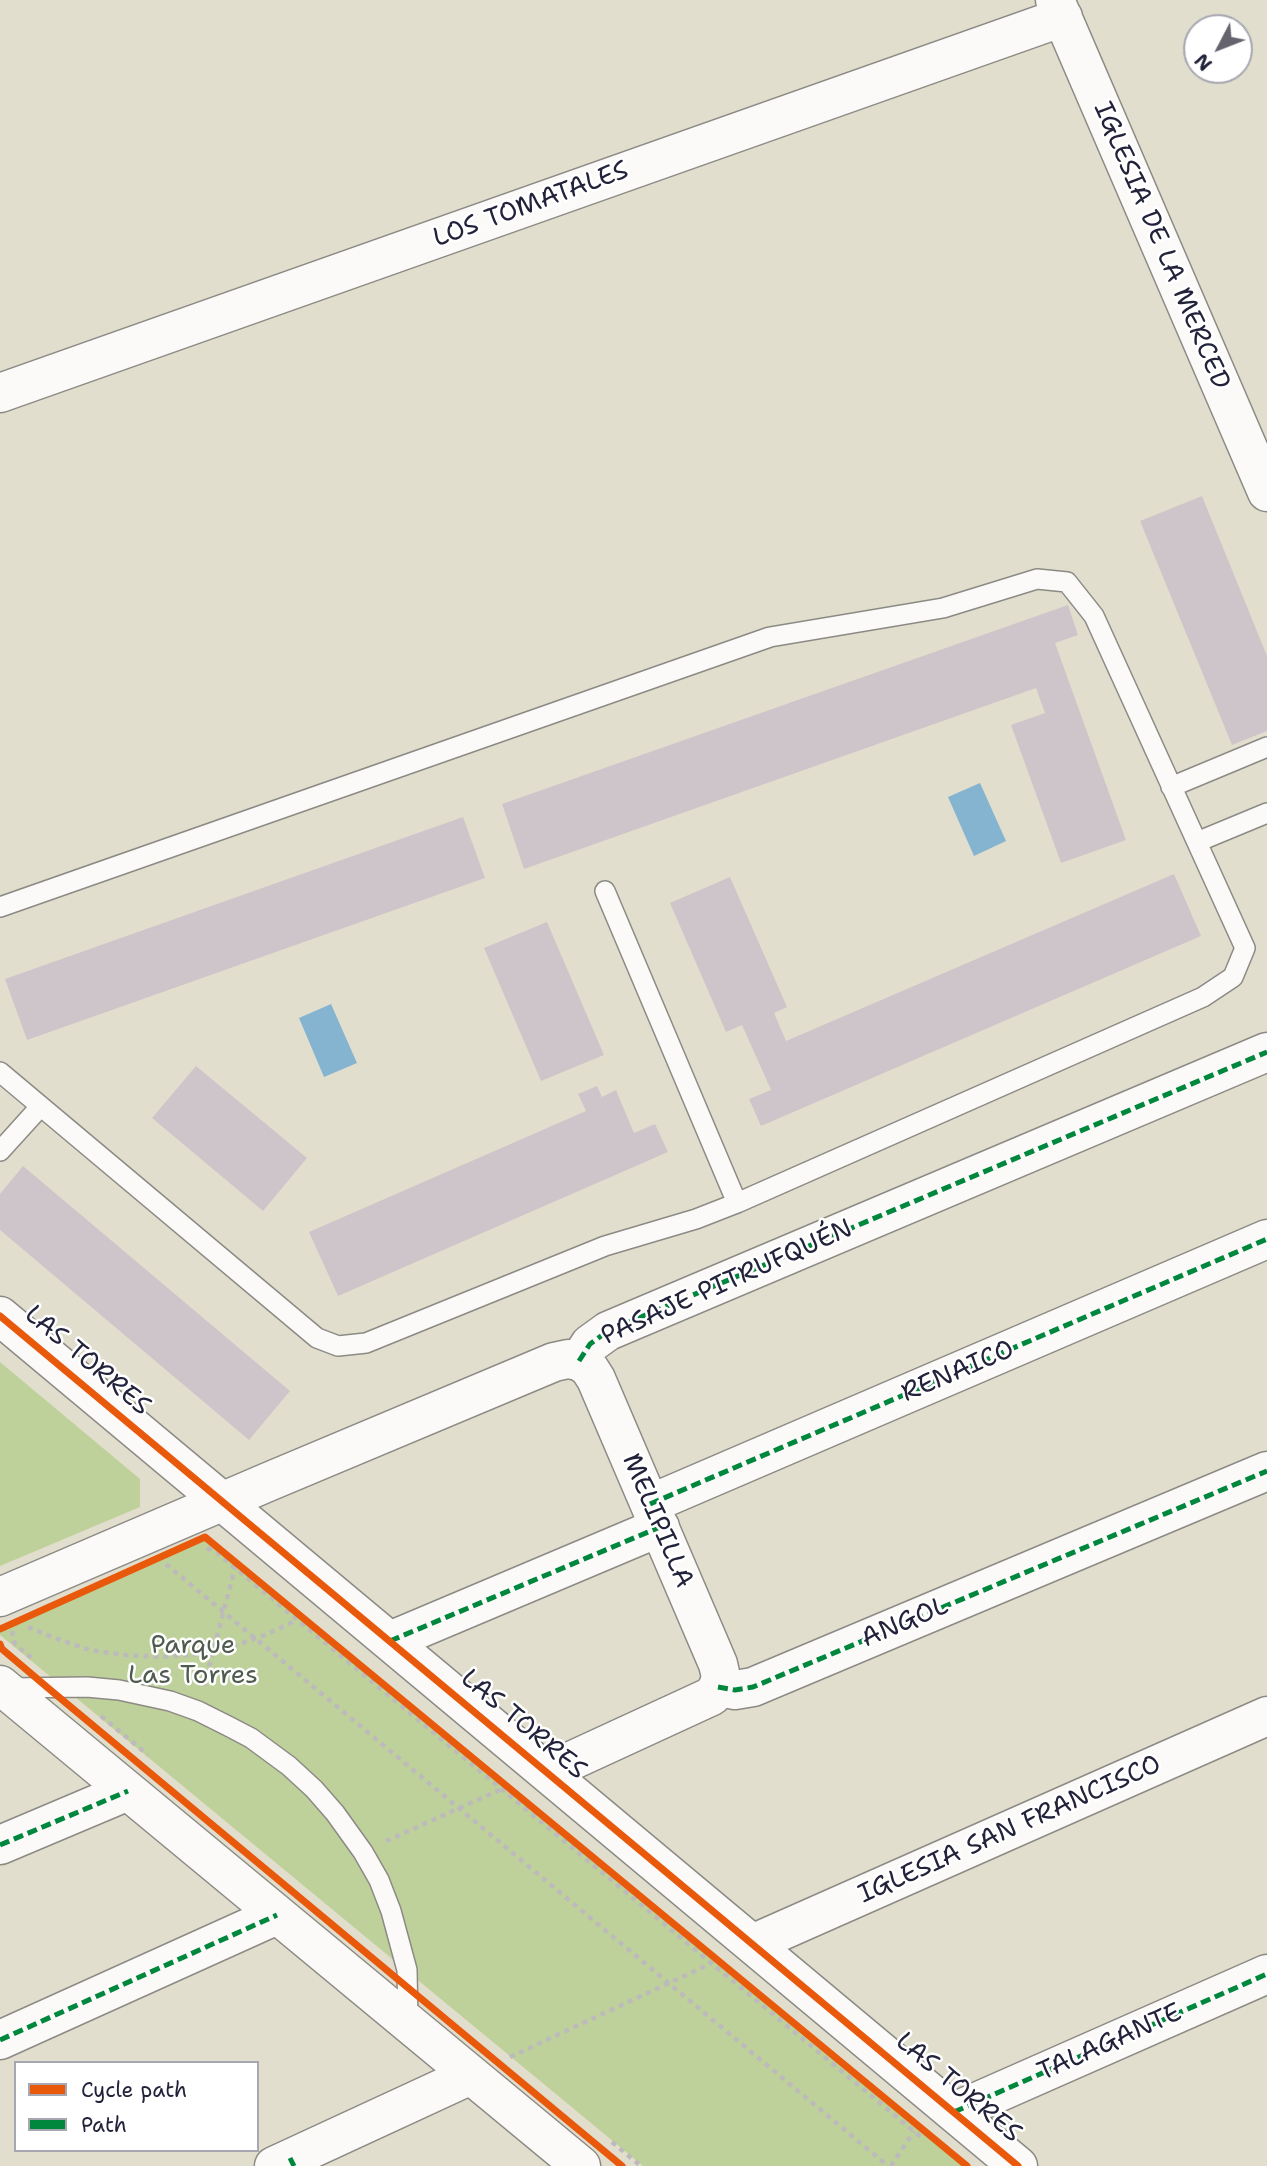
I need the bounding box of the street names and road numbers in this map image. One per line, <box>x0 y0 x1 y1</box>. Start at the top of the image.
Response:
street label: IGLESIA DE LA MERCED <box>1086 98 1236 394</box>
street label: LOS TOMATALES <box>429 155 633 255</box>
street label: PASAJE PITRUFQUÉN <box>597 1214 857 1352</box>
street label: LAS TORRES <box>18 1299 156 1423</box>
street label: RENAICO <box>897 1334 1019 1410</box>
street label: MELIPILLA <box>615 1449 699 1593</box>
street label: ANGOL <box>857 1591 953 1655</box>
street label: LAS TORRES <box>454 1663 592 1787</box>
street label: IGLESIA SAN FRANCISCO <box>854 1749 1166 1911</box>
street label: TALAGANTE <box>1033 1997 1187 2089</box>
street label: LAS TORRES <box>889 2026 1027 2150</box>

